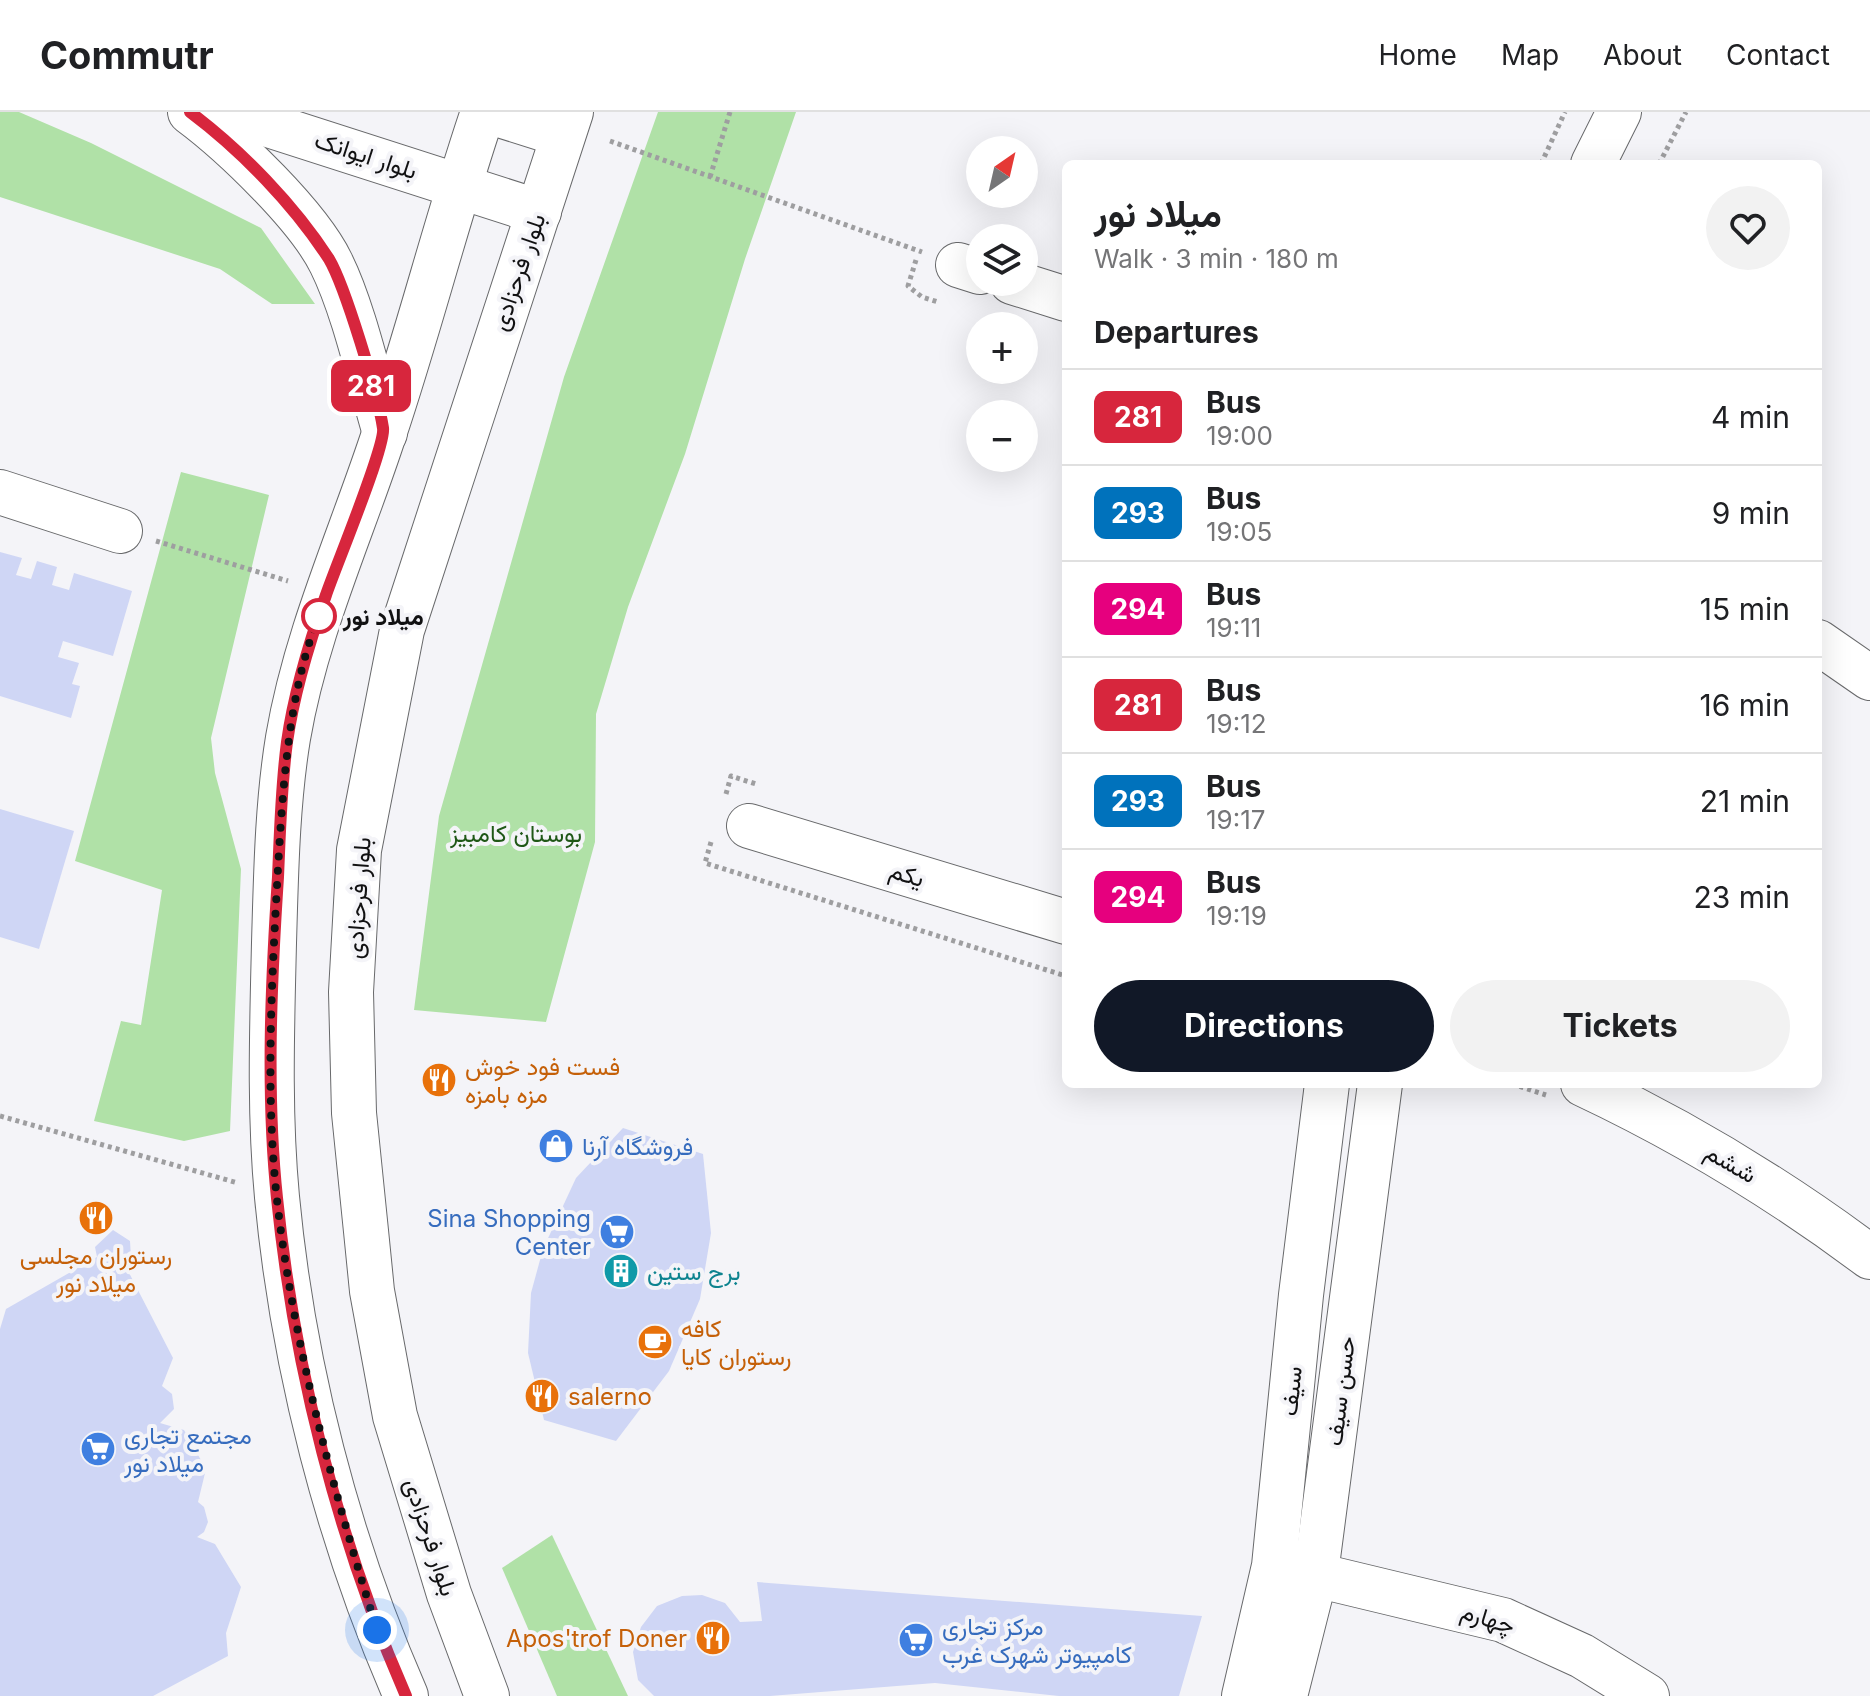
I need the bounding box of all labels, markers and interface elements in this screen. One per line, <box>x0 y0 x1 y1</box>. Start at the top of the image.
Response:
text: Commutr <box>40 32 214 78</box>
text: Home <box>1378 38 1457 72</box>
text: Map <box>1501 38 1559 72</box>
text: About <box>1603 38 1682 72</box>
text: Contact <box>1726 38 1830 72</box>
street label: بلوار ایوانک <box>311 125 421 186</box>
north arrow <box>966 136 1038 208</box>
map controls <box>966 136 1038 472</box>
button: heart <box>1706 186 1790 270</box>
text: میلاد نور <box>1094 190 1222 236</box>
street label: بلوار فرحزادی <box>484 210 553 335</box>
button: layers <box>966 224 1038 296</box>
text: Walk · 3 min · 180 m <box>1094 243 1339 274</box>
button: + <box>966 312 1038 384</box>
text: Departures <box>1094 314 1259 350</box>
line badge: 281 <box>325 360 417 412</box>
text: 281 <box>347 369 395 403</box>
text: Bus <box>1206 384 1261 420</box>
text: 4 min <box>1711 399 1790 435</box>
button: − <box>966 400 1038 472</box>
text: 281 <box>1114 400 1162 434</box>
text: 19:00 <box>1206 420 1273 451</box>
text: Bus <box>1206 480 1261 516</box>
text: 9 min <box>1712 495 1790 531</box>
text: 293 <box>1111 496 1165 530</box>
text: 19:05 <box>1206 516 1272 547</box>
text: Bus <box>1206 576 1261 612</box>
text: 15 min <box>1700 591 1790 627</box>
text: 294 <box>1111 592 1165 626</box>
marker: میلاد نور <box>302 599 336 633</box>
place label: میلاد نور <box>342 602 424 632</box>
text: 19:11 <box>1206 612 1261 643</box>
text: Bus <box>1206 672 1261 708</box>
text: 16 min <box>1699 687 1790 723</box>
text: 281 <box>1114 688 1162 722</box>
text: 19:12 <box>1206 708 1267 739</box>
text: Bus <box>1206 768 1261 804</box>
text: 21 min <box>1700 783 1790 819</box>
text: 293 <box>1111 784 1165 818</box>
text: 19:17 <box>1206 804 1265 835</box>
park label: بوستان کامبیز <box>449 819 582 849</box>
street label: بلوار فرحزادی <box>339 836 378 960</box>
street label: یکم <box>885 855 928 895</box>
text: Bus <box>1206 864 1261 900</box>
text: 23 min <box>1693 879 1790 915</box>
text: 294 <box>1111 880 1165 914</box>
text: 19:19 <box>1206 900 1267 931</box>
button: Directions <box>1094 980 1434 1072</box>
button: Tickets <box>1450 980 1790 1072</box>
place label: فست فود خوش مزه بامزه <box>465 1052 620 1110</box>
restaurant icon: فست فود خوش مزه بامزه <box>420 1061 458 1099</box>
shop icon: فروشگاه آرنا <box>537 1127 575 1165</box>
place label: فروشگاه آرنا <box>582 1132 693 1162</box>
street label: ششم <box>1699 1137 1762 1191</box>
restaurant icon: رستوران مجلسی میلاد نور <box>77 1199 115 1237</box>
place label: Sina Shopping Center <box>427 1204 591 1261</box>
supermarket icon: Sina Shopping Center <box>598 1213 636 1251</box>
place label: رستوران مجلسی میلاد نور <box>20 1241 172 1299</box>
building icon: برج ستین <box>602 1252 640 1290</box>
place label: برج ستین <box>647 1257 741 1288</box>
place label: كافه رستوران كايا <box>681 1314 791 1372</box>
cafe icon: كافه رستوران كايا <box>636 1323 674 1361</box>
street label: حسن سیف <box>1319 1334 1361 1448</box>
street label: سیف <box>1274 1365 1308 1417</box>
restaurant icon: salerno <box>523 1377 561 1415</box>
place label: salerno <box>568 1382 652 1411</box>
place label: مجتمع تجاری میلاد نور <box>123 1421 252 1479</box>
supermarket icon: مجتمع تجاری میلاد نور <box>79 1430 117 1468</box>
street label: بلوار فرحزادی <box>397 1475 464 1600</box>
street label: چهارم <box>1457 1596 1519 1642</box>
your location <box>357 1610 397 1650</box>
place label: مرکز تجاری کامپیوتر شهرک غرب <box>942 1612 1132 1671</box>
restaurant icon: Apos'trof Doner <box>694 1619 732 1657</box>
supermarket icon: مرکز تجاری کامپیوتر شهرک غرب <box>897 1621 935 1659</box>
place label: Apos'trof Doner <box>506 1624 687 1653</box>

